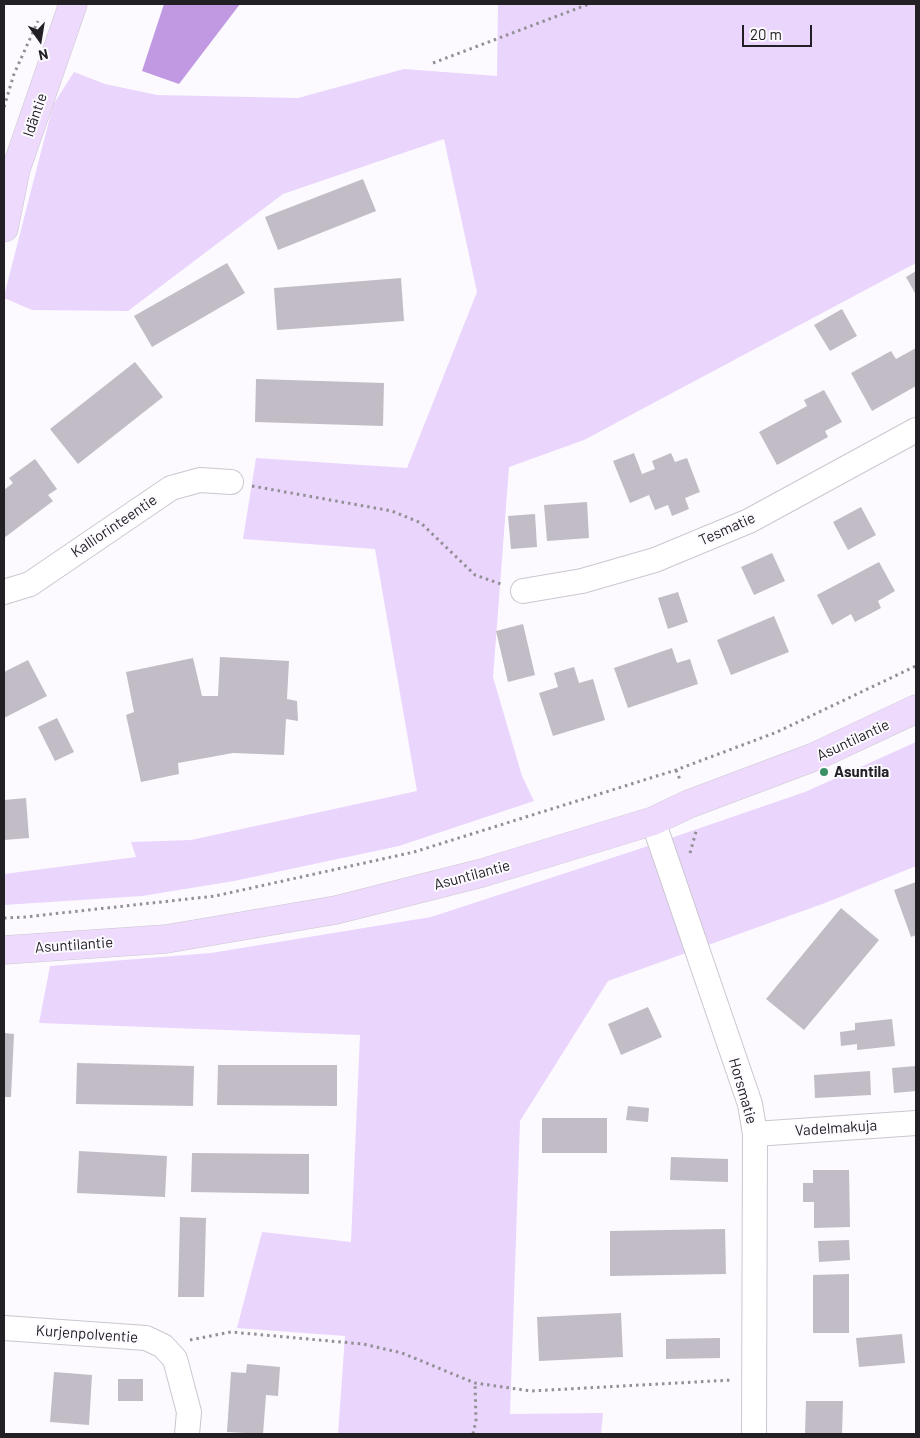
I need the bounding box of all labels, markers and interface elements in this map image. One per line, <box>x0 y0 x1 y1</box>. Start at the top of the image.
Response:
north arrow <box>15 15 65 65</box>
scale bar <box>745 15 815 47</box>
text: 20 m <box>750 25 782 43</box>
text: N <box>37 46 50 64</box>
street label: Idäntie <box>19 91 51 139</box>
street label: Kalliorinteentie <box>68 491 160 561</box>
street label: Tesmatie <box>696 509 758 549</box>
street label: Asuntilantie <box>814 715 892 765</box>
place label: Asuntila <box>834 763 889 781</box>
marker: Asuntila <box>818 766 830 778</box>
street label: Asuntilantie <box>432 856 512 894</box>
street label: Asuntilantie <box>34 933 114 957</box>
street label: Horsmatie <box>725 1056 761 1126</box>
street label: Vadelmakuja <box>794 1116 878 1140</box>
street label: Kurjenpolventie <box>35 1321 139 1347</box>

